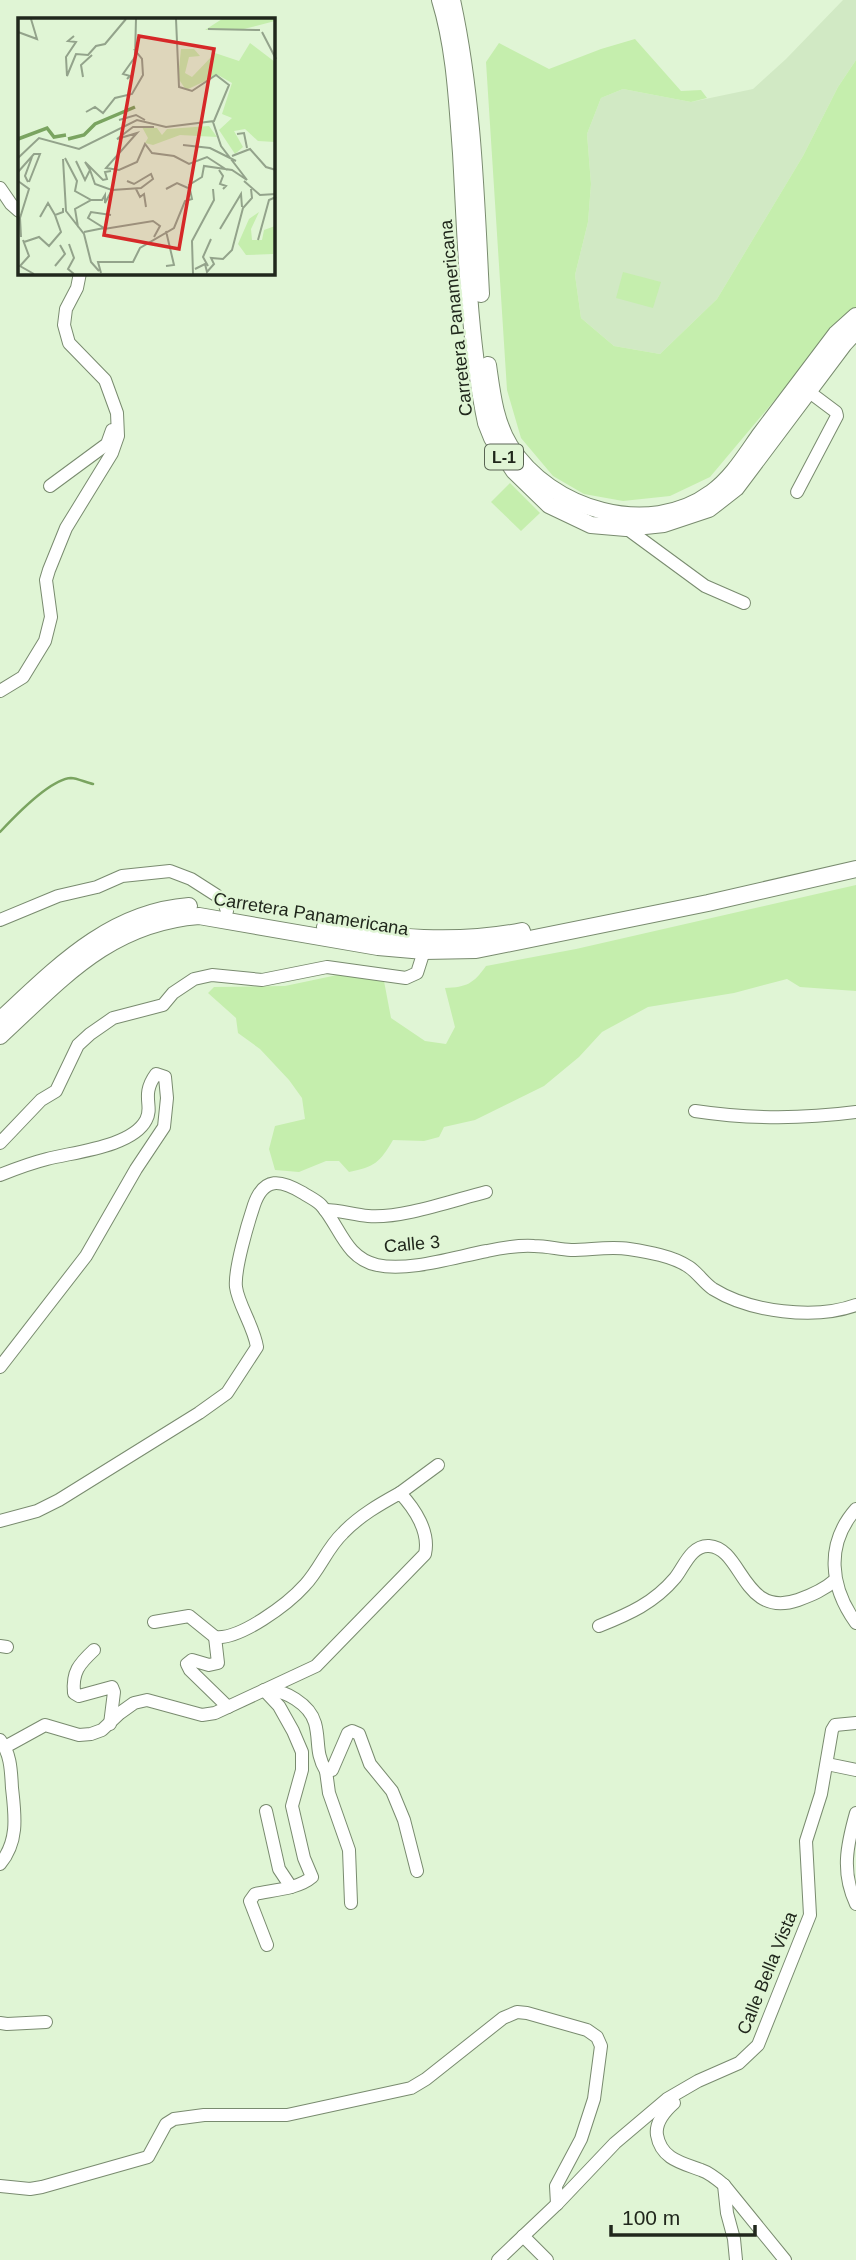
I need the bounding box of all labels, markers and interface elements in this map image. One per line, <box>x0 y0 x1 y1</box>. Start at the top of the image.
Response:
inset map <box>18 18 275 275</box>
street label: Carretera Panamericana <box>436 218 476 417</box>
road number: L-1 <box>485 445 523 470</box>
street label: Carretera Panamericana <box>212 889 411 939</box>
street label: Calle 3 <box>383 1232 441 1256</box>
street label: Calle Bella Vista <box>733 1908 801 2037</box>
scale bar <box>611 2194 754 2238</box>
text: 100 m <box>622 2206 680 2229</box>

